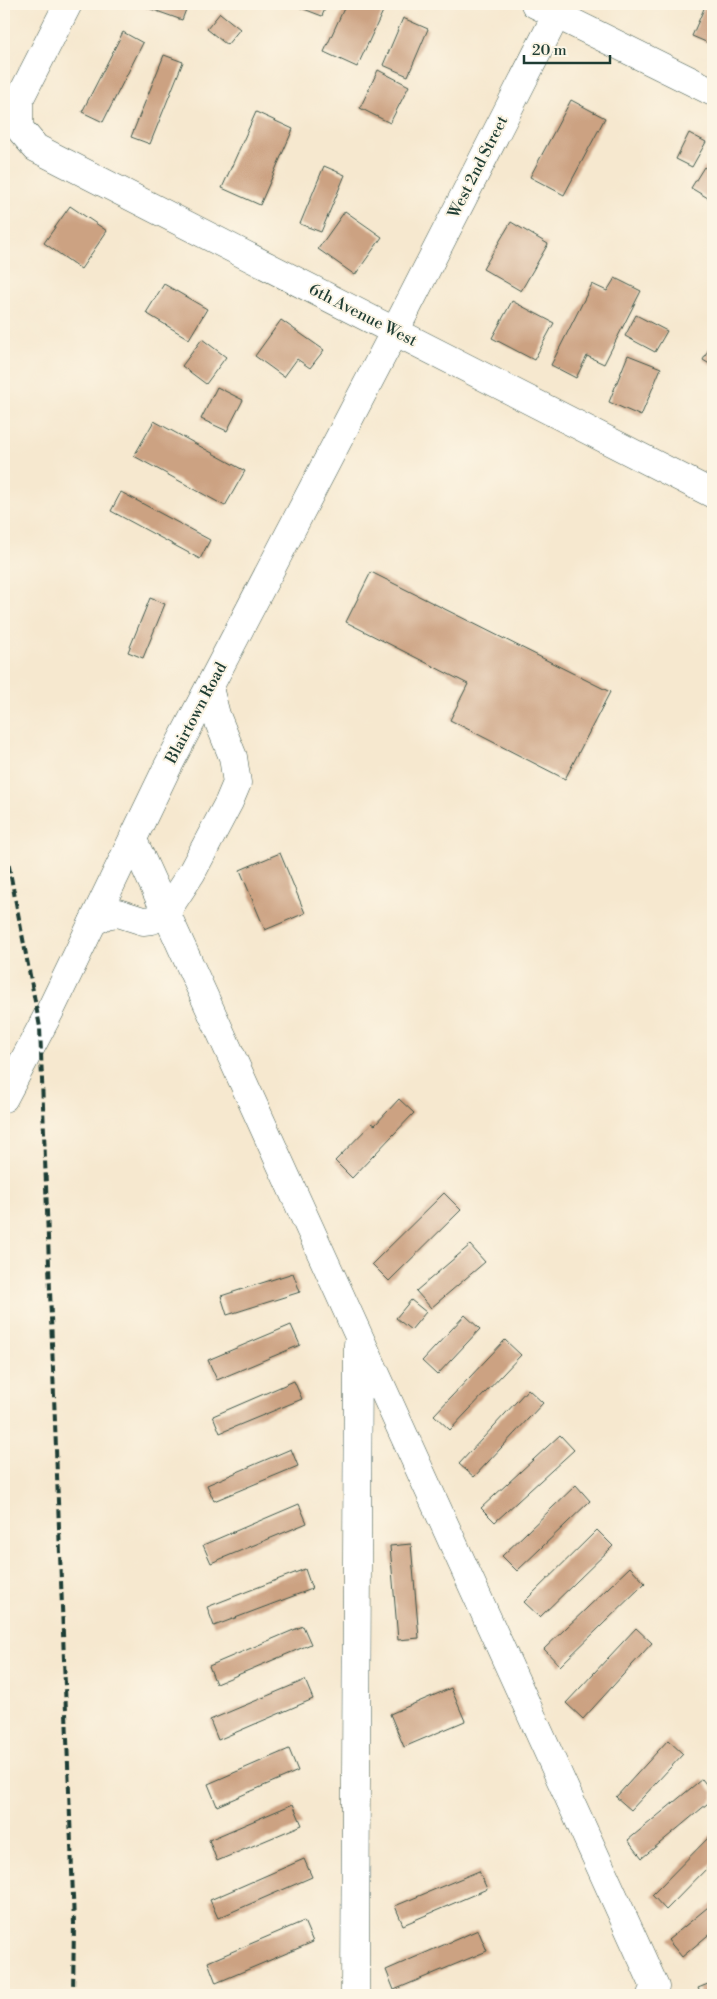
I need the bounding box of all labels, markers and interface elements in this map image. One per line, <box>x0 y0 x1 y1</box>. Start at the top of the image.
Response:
scale bar <box>524 32 611 64</box>
text: 20 m <box>532 41 567 60</box>
street label: West 2nd Street <box>443 112 513 222</box>
street label: 6th Avenue West <box>306 279 421 351</box>
street label: Blairtown Road <box>160 659 231 768</box>

